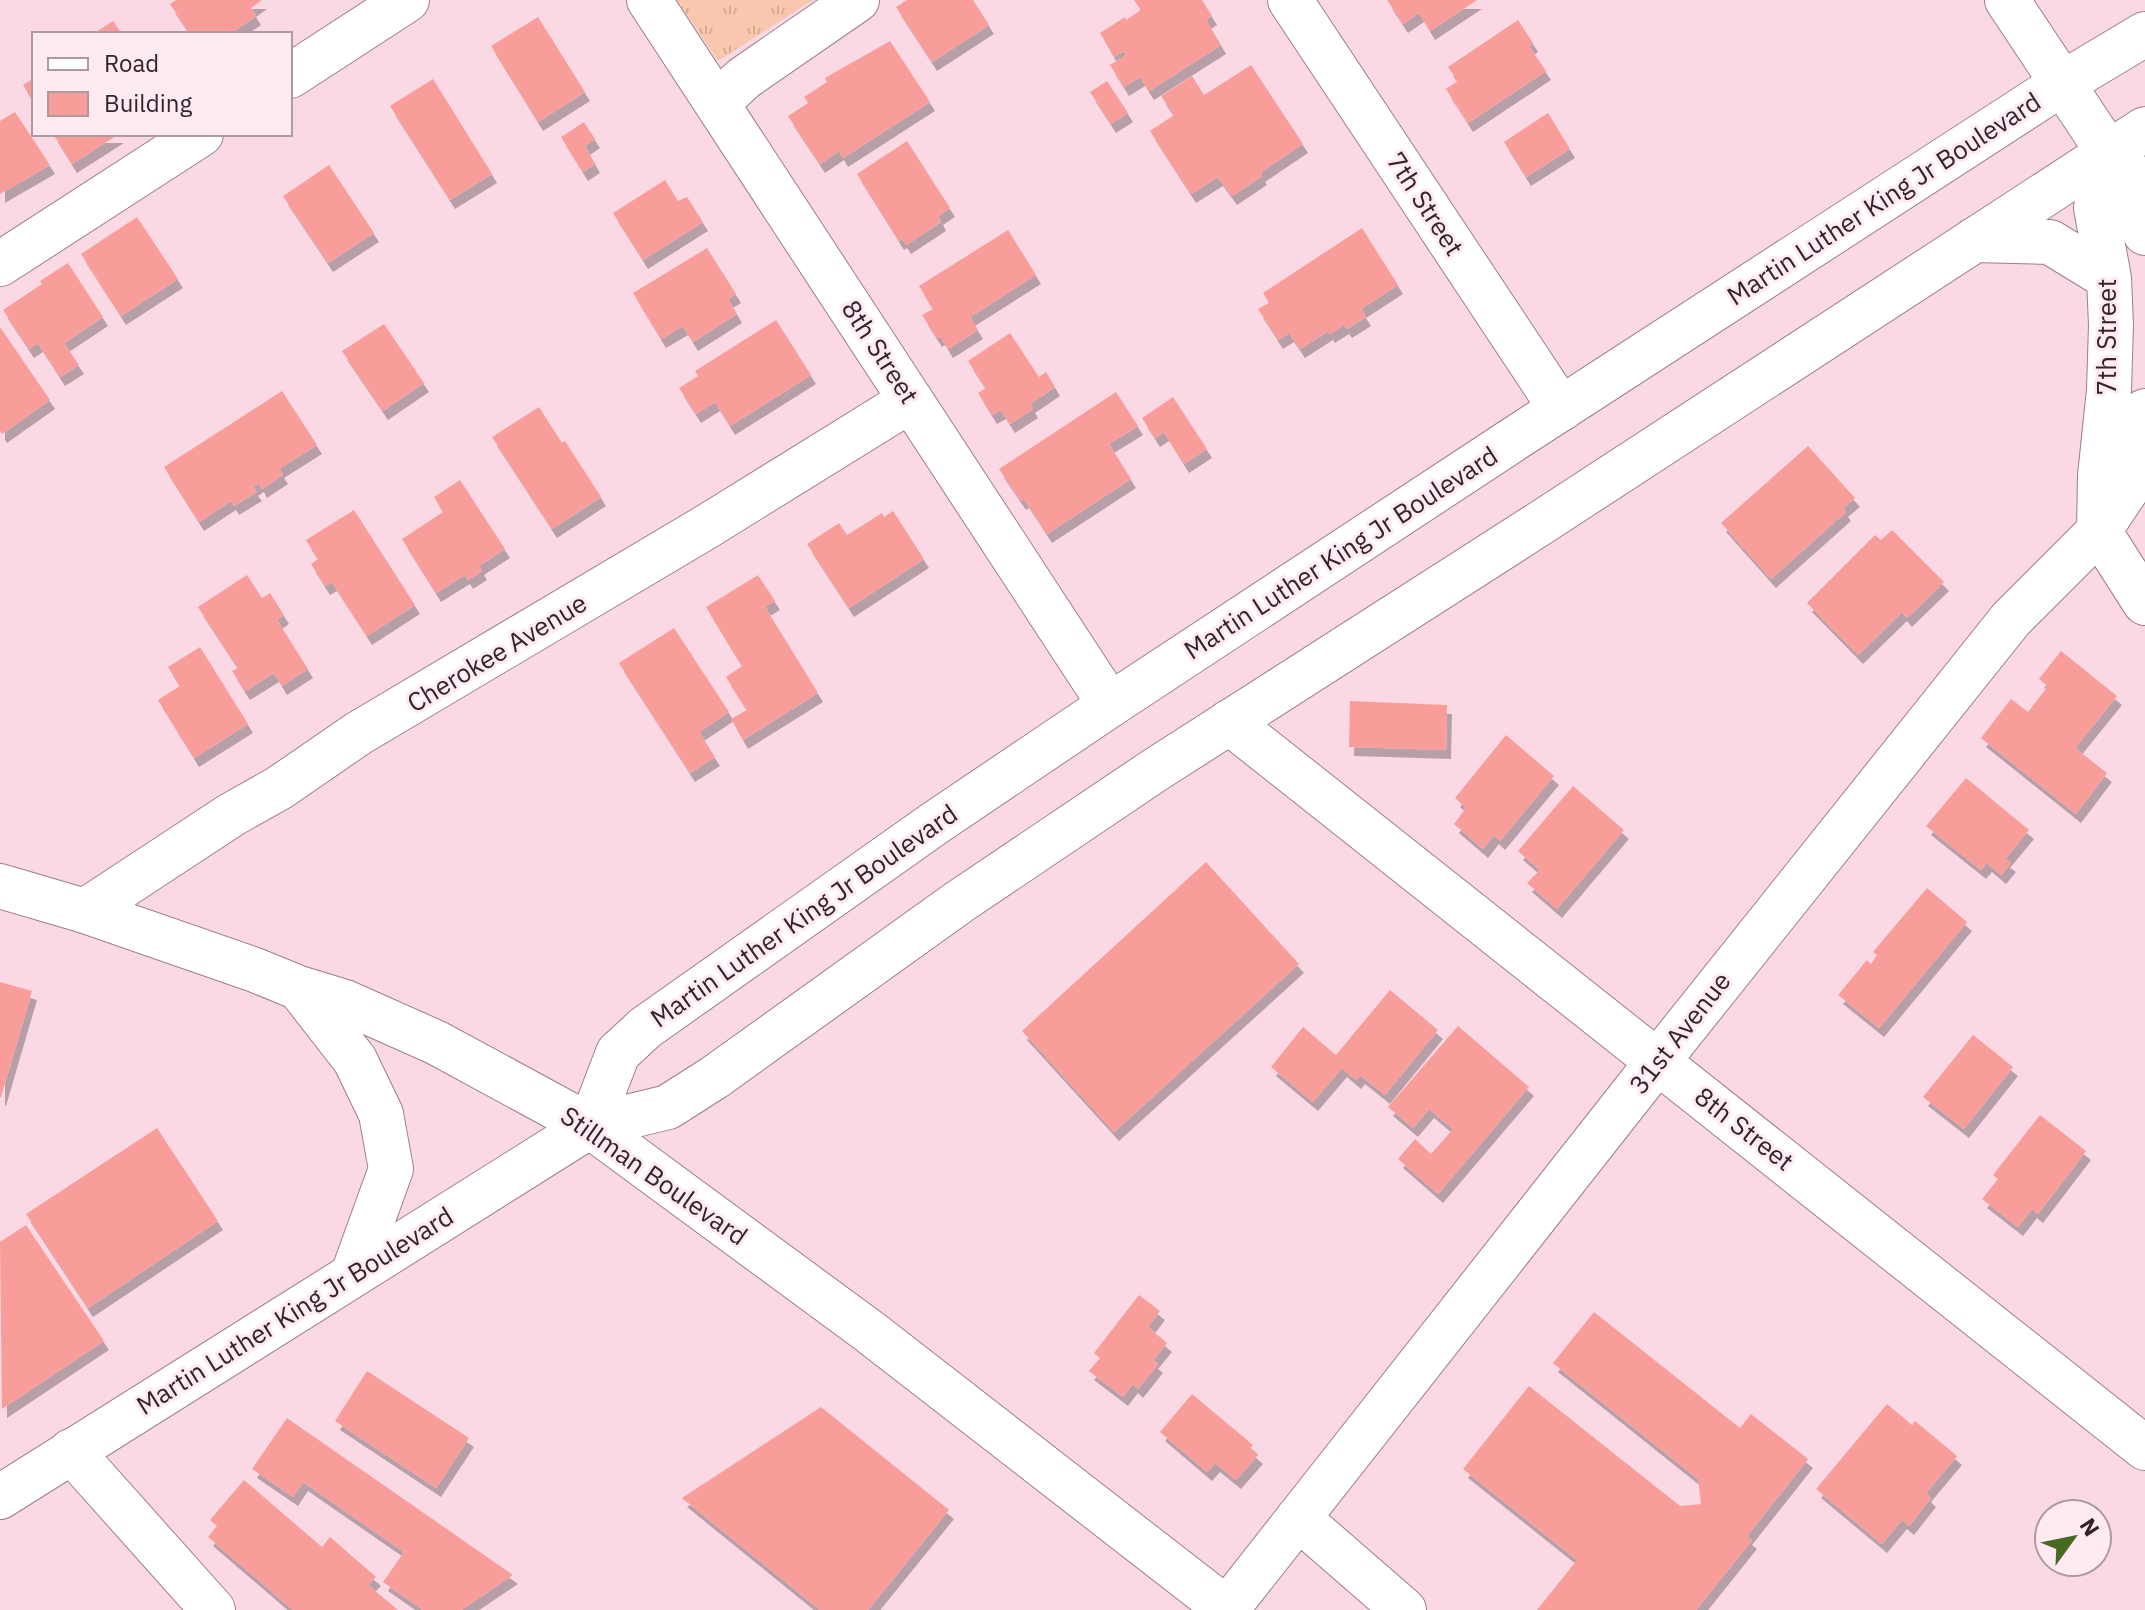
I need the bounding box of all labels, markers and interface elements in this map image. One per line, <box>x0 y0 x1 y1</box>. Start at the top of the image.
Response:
legend <box>32 32 292 136</box>
text: Road <box>104 47 159 79</box>
street label: Martin Luther King Jr Boulevard <box>1720 84 2047 312</box>
text: Building <box>104 87 192 119</box>
street label: 7th Street <box>1380 145 1472 262</box>
street label: 7th Street <box>2089 279 2123 395</box>
street label: 8th Street <box>835 293 927 410</box>
street label: Martin Luther King Jr Boulevard <box>1177 438 1504 666</box>
street label: Cherokee Avenue <box>400 585 593 719</box>
street label: Martin Luther King Jr Boulevard <box>643 796 964 1034</box>
street label: 31st Avenue <box>1621 964 1737 1100</box>
street label: 8th Street <box>1688 1079 1801 1178</box>
street label: Stillman Boulevard <box>554 1098 755 1252</box>
street label: Martin Luther King Jr Boulevard <box>130 1198 459 1422</box>
north arrow <box>2033 1498 2113 1578</box>
text: N <box>2074 1512 2107 1541</box>

